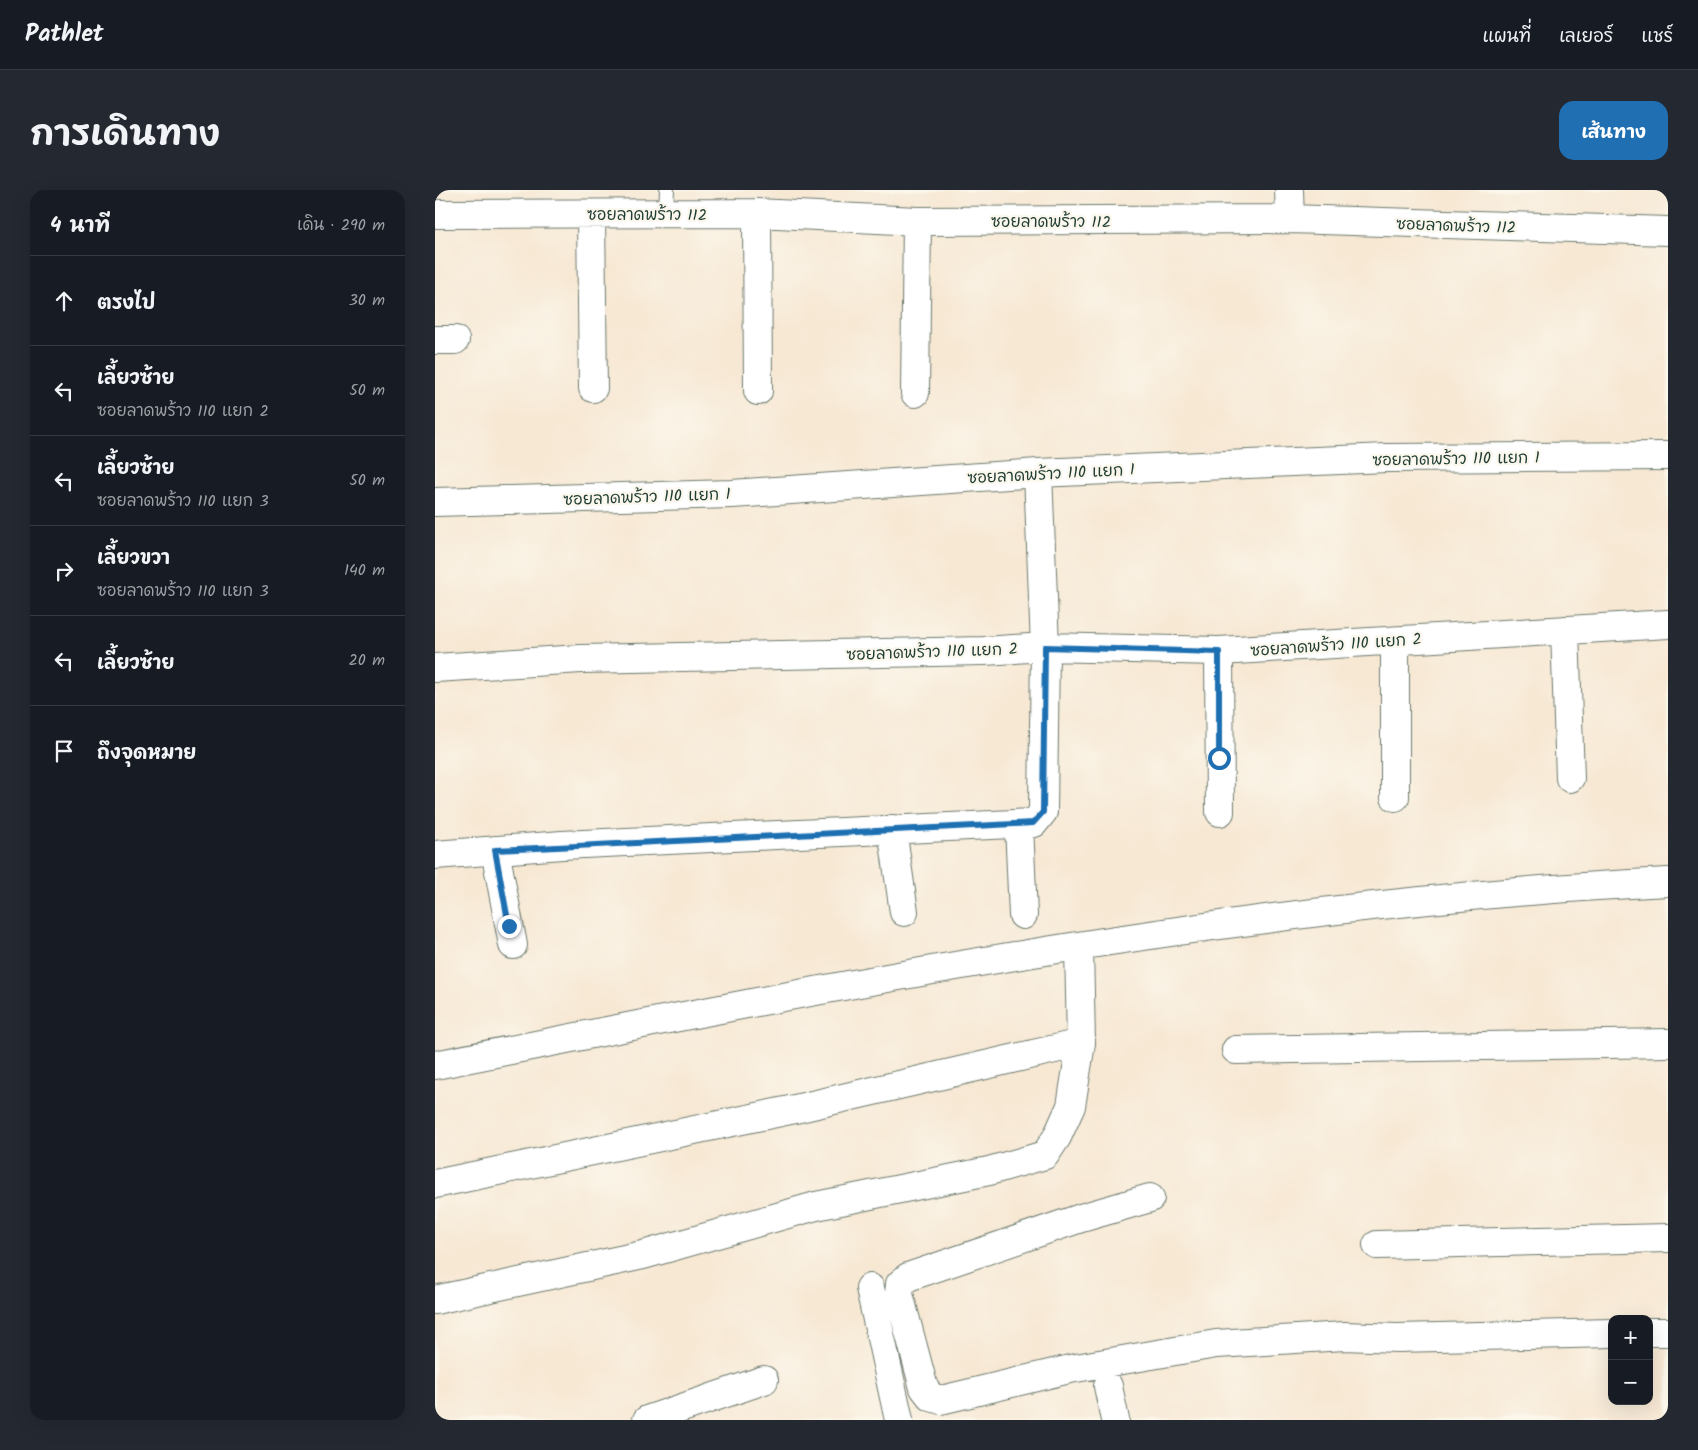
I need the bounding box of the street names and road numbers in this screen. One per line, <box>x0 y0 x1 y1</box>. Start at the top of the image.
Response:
street label: ซอยลาดพร้าว 112 <box>587 203 707 228</box>
street label: ซอยลาดพร้าว 112 <box>991 210 1111 235</box>
street label: ซอยลาดพร้าว 112 <box>1396 212 1516 241</box>
street label: ซอยลาดพร้าว 110 แยก 1 <box>1372 446 1540 473</box>
street label: ซอยลาดพร้าว 110 แยก 1 <box>967 458 1135 491</box>
street label: ซอยลาดพร้าว 110 แยก 1 <box>563 482 731 513</box>
street label: ซอยลาดพร้าว 110 แยก 2 <box>1250 627 1423 664</box>
street label: ซอยลาดพร้าว 110 แยก 2 <box>846 637 1018 668</box>

